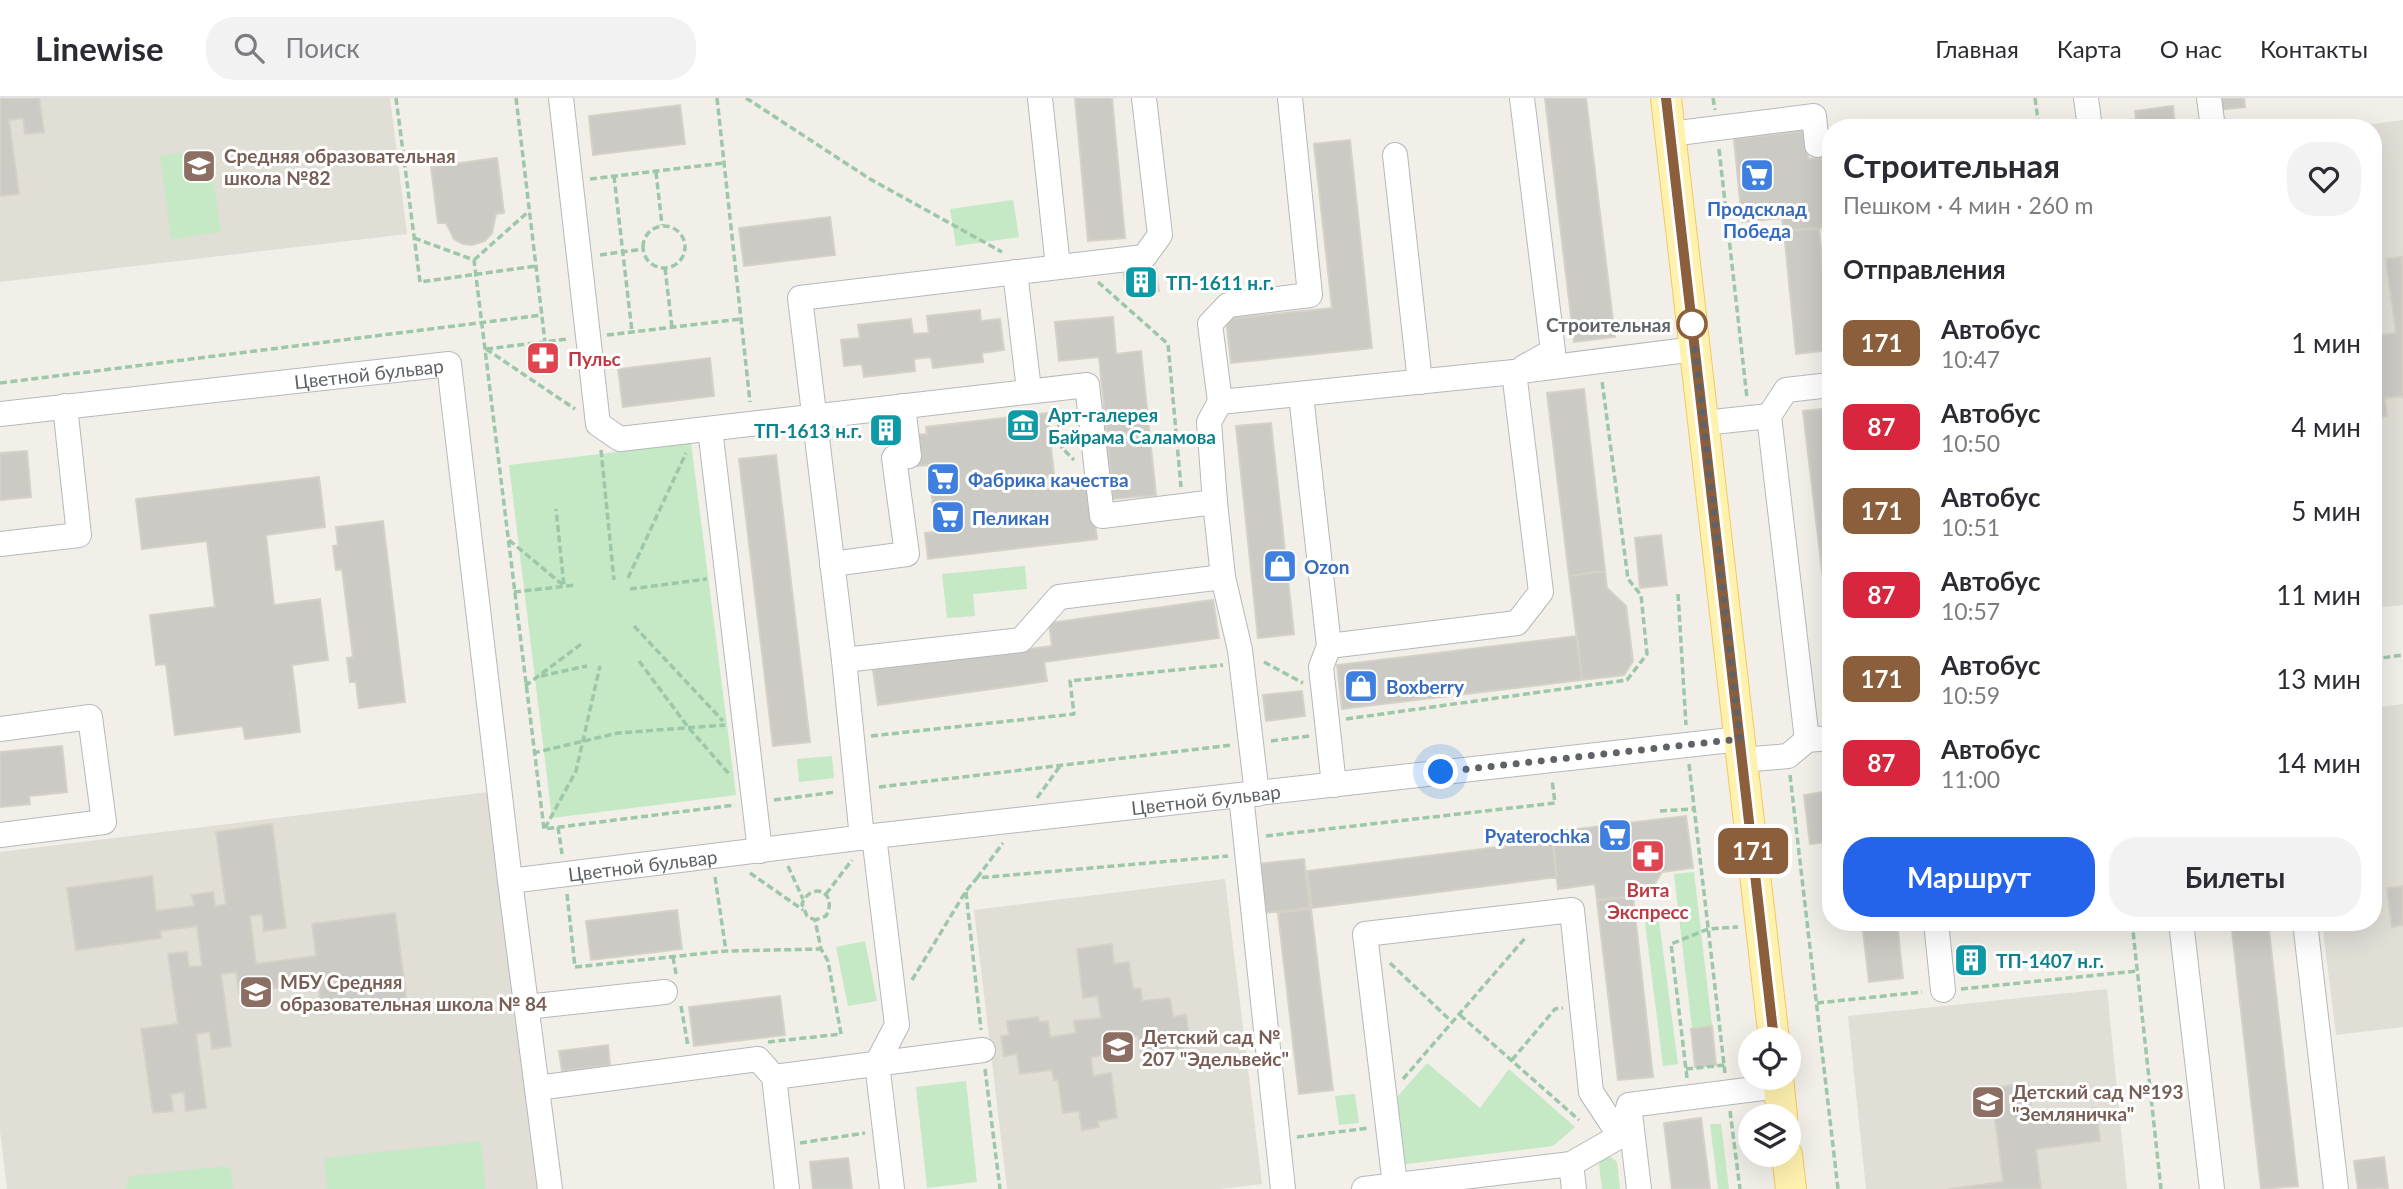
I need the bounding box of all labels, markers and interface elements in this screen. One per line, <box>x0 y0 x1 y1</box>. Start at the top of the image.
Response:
search box <box>206 17 696 80</box>
text: Linewise <box>35 28 164 68</box>
icon: search <box>230 29 268 67</box>
text: Поиск <box>286 32 360 64</box>
text: Главная <box>1935 34 2019 63</box>
text: Карта <box>2057 34 2122 63</box>
text: О нас <box>2160 34 2222 63</box>
text: Контакты <box>2260 34 2368 63</box>
button: heart <box>2287 142 2361 216</box>
place label: Средняя образовательная школа №82 <box>224 144 456 189</box>
text: Строительная <box>1843 145 2060 185</box>
school or university icon: Средняя образовательная школа №82 <box>180 147 218 185</box>
supermarket icon: Продсклад Победа <box>1738 156 1776 194</box>
text: Пешком · 4 мин · 260 m <box>1843 191 2093 219</box>
place label: Продсклад Победа <box>1707 197 1807 242</box>
text: Отправления <box>1843 253 2006 285</box>
building icon: ТП-1611 н.г. <box>1122 263 1160 301</box>
place label: ТП-1611 н.г. <box>1166 271 1274 294</box>
marker: Строительная <box>1677 309 1707 339</box>
place label: Строительная <box>1546 313 1671 336</box>
text: Автобус <box>1941 313 2040 345</box>
text: 1 мин <box>2291 327 2361 359</box>
text: 171 <box>1861 328 1902 357</box>
pharmacy icon: Пульс <box>524 339 562 377</box>
text: 10:47 <box>1941 345 2000 373</box>
place label: Пульс <box>568 347 621 370</box>
street label: Цветной бульвар <box>293 353 445 393</box>
text: Автобус <box>1941 397 2040 429</box>
place label: Арт-галерея Байрама Саламова <box>1047 403 1216 448</box>
museum icon: Арт-галерея Байрама Саламова <box>1004 406 1042 444</box>
building icon: ТП-1613 н.г. <box>867 411 905 449</box>
text: 4 мин <box>2291 411 2361 443</box>
text: 87 <box>1868 412 1895 441</box>
place label: ТП-1613 н.г. <box>754 419 862 442</box>
text: 10:50 <box>1941 429 2000 457</box>
supermarket icon: Фабрика качества <box>924 460 962 498</box>
place label: Фабрика качества <box>968 468 1129 491</box>
text: Автобус <box>1941 481 2040 513</box>
text: 5 мин <box>2291 495 2361 527</box>
text: 171 <box>1861 496 1902 525</box>
supermarket icon: Пеликан <box>929 498 967 536</box>
place label: Пеликан <box>972 506 1049 529</box>
text: 10:51 <box>1941 513 2000 541</box>
shop icon: Ozon <box>1261 547 1299 585</box>
place label: Ozon <box>1304 555 1349 578</box>
text: Автобус <box>1941 565 2040 597</box>
text: 11 мин <box>2276 579 2361 611</box>
text: 87 <box>1868 580 1895 609</box>
text: 10:57 <box>1941 597 2000 625</box>
text: Автобус <box>1941 649 2040 681</box>
text: 13 мин <box>2276 663 2361 695</box>
text: 171 <box>1861 664 1902 693</box>
shop icon: Boxberry <box>1342 667 1380 705</box>
place label: Boxberry <box>1386 675 1465 698</box>
text: 10:59 <box>1941 681 2000 709</box>
text: Автобус <box>1941 733 2040 765</box>
text: 14 мин <box>2276 747 2361 779</box>
text: 87 <box>1868 748 1895 777</box>
your location <box>1423 754 1458 789</box>
text: 11:00 <box>1941 765 2000 793</box>
street label: Цветной бульвар <box>1130 779 1282 819</box>
supermarket icon: Pyaterochka <box>1596 816 1634 854</box>
place label: Pyaterochka <box>1484 824 1590 847</box>
line badge: 171 <box>1713 828 1793 874</box>
text: 171 <box>1732 836 1774 865</box>
pharmacy icon: Вита Экспресс <box>1629 837 1667 875</box>
button: Маршрут <box>1843 837 2095 917</box>
button: Билеты <box>2109 837 2361 917</box>
street label: Цветной бульвар <box>567 844 719 885</box>
place label: Вита Экспресс <box>1607 878 1689 923</box>
building icon: ТП-1407 н.г. <box>1952 941 1990 979</box>
place label: ТП-1407 н.г. <box>1996 949 2104 972</box>
place label: МБУ Средняя образовательная школа № 84 <box>280 970 547 1015</box>
school or university icon: МБУ Средняя образовательная школа № 84 <box>237 973 275 1011</box>
place label: Детский сад № 207 "Эдельвейс" <box>1142 1025 1289 1070</box>
map controls <box>1738 1027 1801 1167</box>
button: locate <box>1738 1027 1801 1090</box>
school or university icon: Детский сад № 207 "Эдельвейс" <box>1099 1028 1137 1066</box>
place label: Детский сад №193 "Земляничка" <box>2012 1080 2184 1125</box>
school or university icon: Детский сад №193 "Земляничка" <box>1969 1083 2007 1121</box>
button: layers <box>1738 1104 1801 1167</box>

